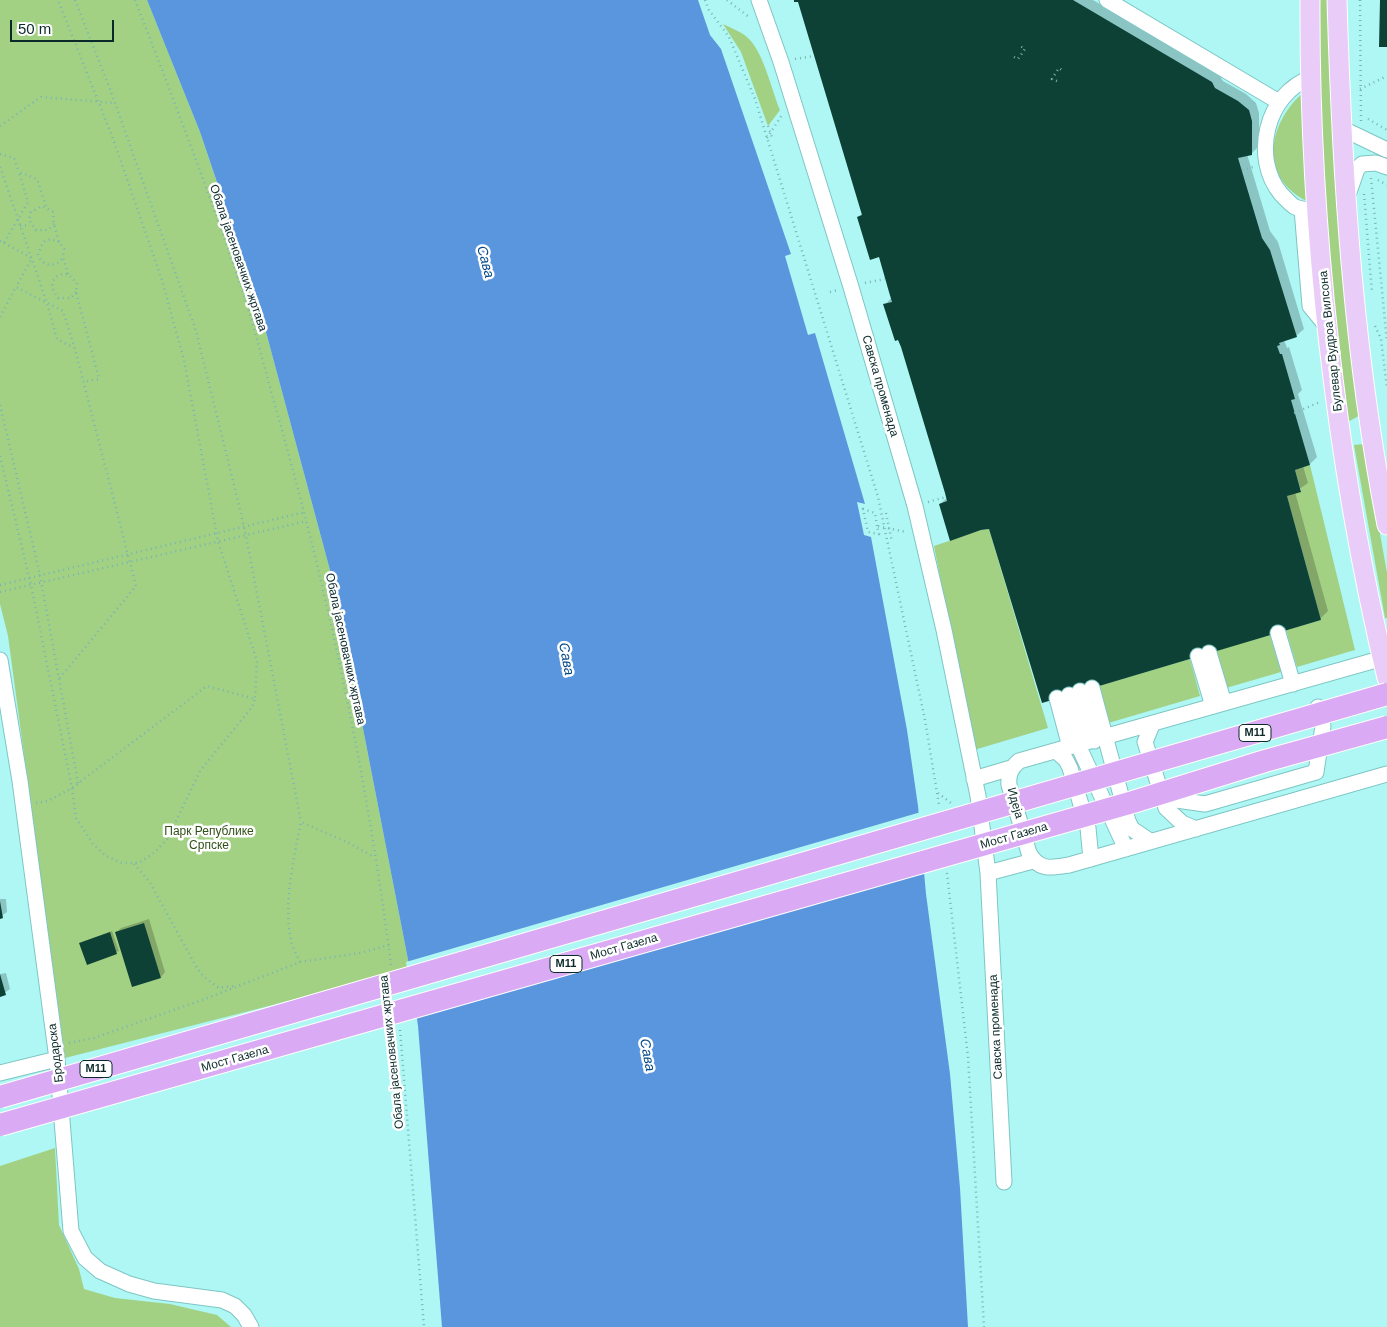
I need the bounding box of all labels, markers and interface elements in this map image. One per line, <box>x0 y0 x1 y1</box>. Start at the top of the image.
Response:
scale bar <box>12 10 116 42</box>
text: 50 m <box>18 20 51 37</box>
street label: Обала јасеновачких жртава <box>206 183 270 333</box>
water label: Сава <box>473 244 497 280</box>
street label: Булевар Вудроа Вилсона <box>1316 270 1346 412</box>
street label: Савска променада <box>859 334 901 438</box>
street label: Обала јасеновачких жртава <box>322 572 368 726</box>
water label: Сава <box>555 641 577 677</box>
road number: M11 <box>1239 724 1271 741</box>
street label: Идеја <box>1004 786 1026 820</box>
street label: Мост Газела <box>979 820 1049 852</box>
park label: Парк Републике Српске <box>164 825 254 853</box>
street label: Мост Газела <box>589 931 659 963</box>
road number: M11 <box>550 956 582 972</box>
street label: Обала јасеновачких жртава <box>377 974 407 1130</box>
street label: Савска променада <box>986 974 1006 1080</box>
street label: Бродарска <box>45 1023 67 1083</box>
water label: Сава <box>636 1037 658 1073</box>
street label: Мост Газела <box>200 1043 270 1075</box>
road number: M11 <box>80 1060 112 1078</box>

